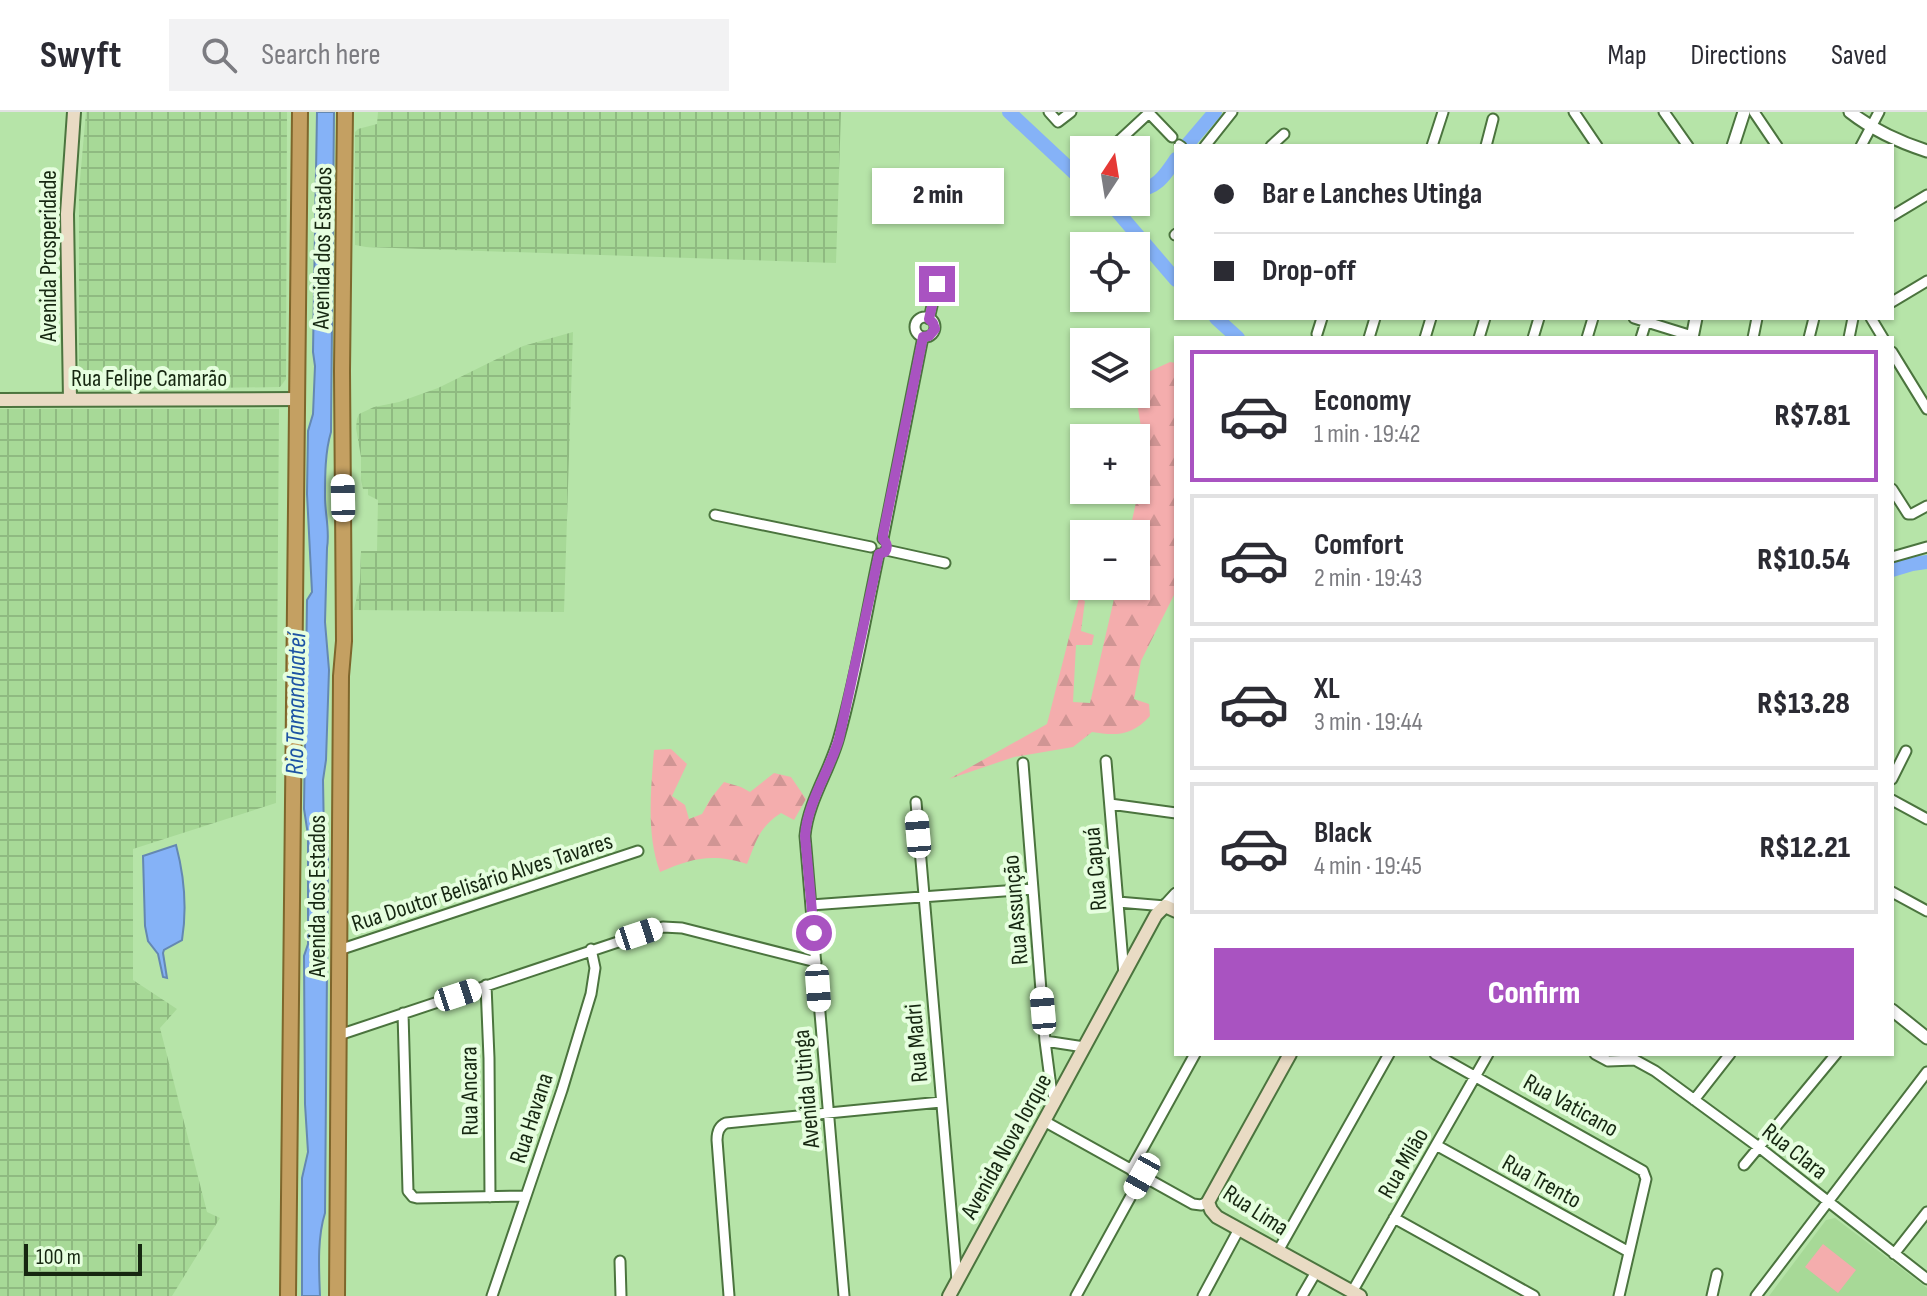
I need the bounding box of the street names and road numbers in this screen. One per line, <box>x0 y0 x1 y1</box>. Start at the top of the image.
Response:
street label: Avenida dos Estados <box>307 167 338 330</box>
street label: Avenida Prosperidade <box>34 170 63 343</box>
street label: Rua Felipe Camarão <box>71 364 227 393</box>
street label: Avenida dos Estados <box>303 815 332 978</box>
street label: Rua Capuá <box>1077 826 1114 912</box>
street label: Rua Doutor Belisário Alves Tavares <box>348 827 616 938</box>
street label: Rua Assunção <box>996 854 1035 966</box>
street label: Rua Madri <box>899 1002 934 1084</box>
street label: Avenida Utinga <box>787 1028 826 1150</box>
street label: Rua Ancara <box>454 1046 485 1136</box>
street label: Rua Vaticano <box>1518 1068 1623 1143</box>
street label: Rua Havana <box>503 1069 560 1167</box>
street label: Avenida Nova Iorque <box>954 1069 1058 1225</box>
street label: Rua Clara <box>1756 1117 1833 1186</box>
street label: Rua Milão <box>1372 1123 1435 1204</box>
street label: Rua Trento <box>1497 1148 1586 1215</box>
street label: Rua Lima <box>1218 1179 1294 1242</box>

